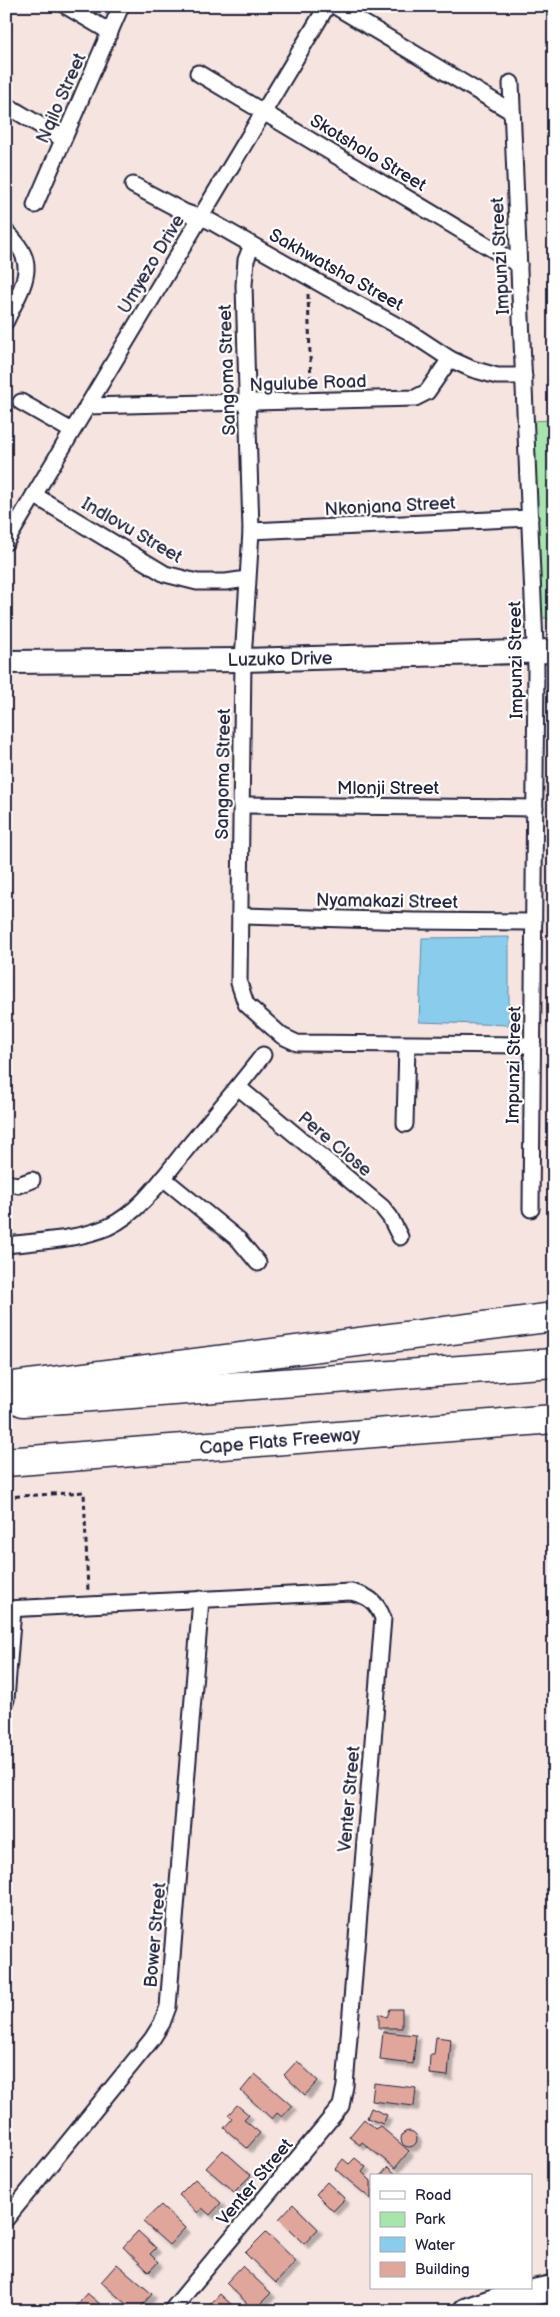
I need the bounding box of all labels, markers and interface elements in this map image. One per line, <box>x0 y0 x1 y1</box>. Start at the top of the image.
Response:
street label: Nqilo Street <box>32 49 90 146</box>
street label: Skotsholo Street <box>306 110 430 196</box>
street label: Impunzi Street <box>486 196 514 315</box>
street label: Umyezo Drive <box>113 211 189 317</box>
street label: Sakhwatsha Street <box>265 224 407 316</box>
street label: Sangoma Street <box>214 304 240 436</box>
street label: Ngulube Road <box>249 370 367 396</box>
street label: Nkonjana Street <box>324 492 457 520</box>
street label: Indlovu Street <box>78 493 186 567</box>
street label: Impunzi Street <box>504 601 528 719</box>
street label: Luzuko Drive <box>227 648 333 670</box>
street label: Sangoma Street <box>211 708 235 840</box>
street label: Mlonji Street <box>337 778 440 799</box>
street label: Nyamakazi Street <box>316 889 459 913</box>
street label: Impunzi Street <box>502 1006 526 1124</box>
street label: Pere Close <box>294 1107 376 1181</box>
street label: Cape Flats Freeway <box>199 1423 362 1458</box>
street label: Venter Street <box>334 1745 364 1853</box>
street label: Bower Street <box>140 1881 170 1988</box>
street label: Venter Street <box>213 2134 298 2230</box>
legend <box>370 2174 532 2290</box>
text: Road <box>415 2186 451 2205</box>
text: Park <box>415 2210 446 2229</box>
text: Water <box>415 2236 455 2255</box>
text: Building <box>415 2260 470 2279</box>

